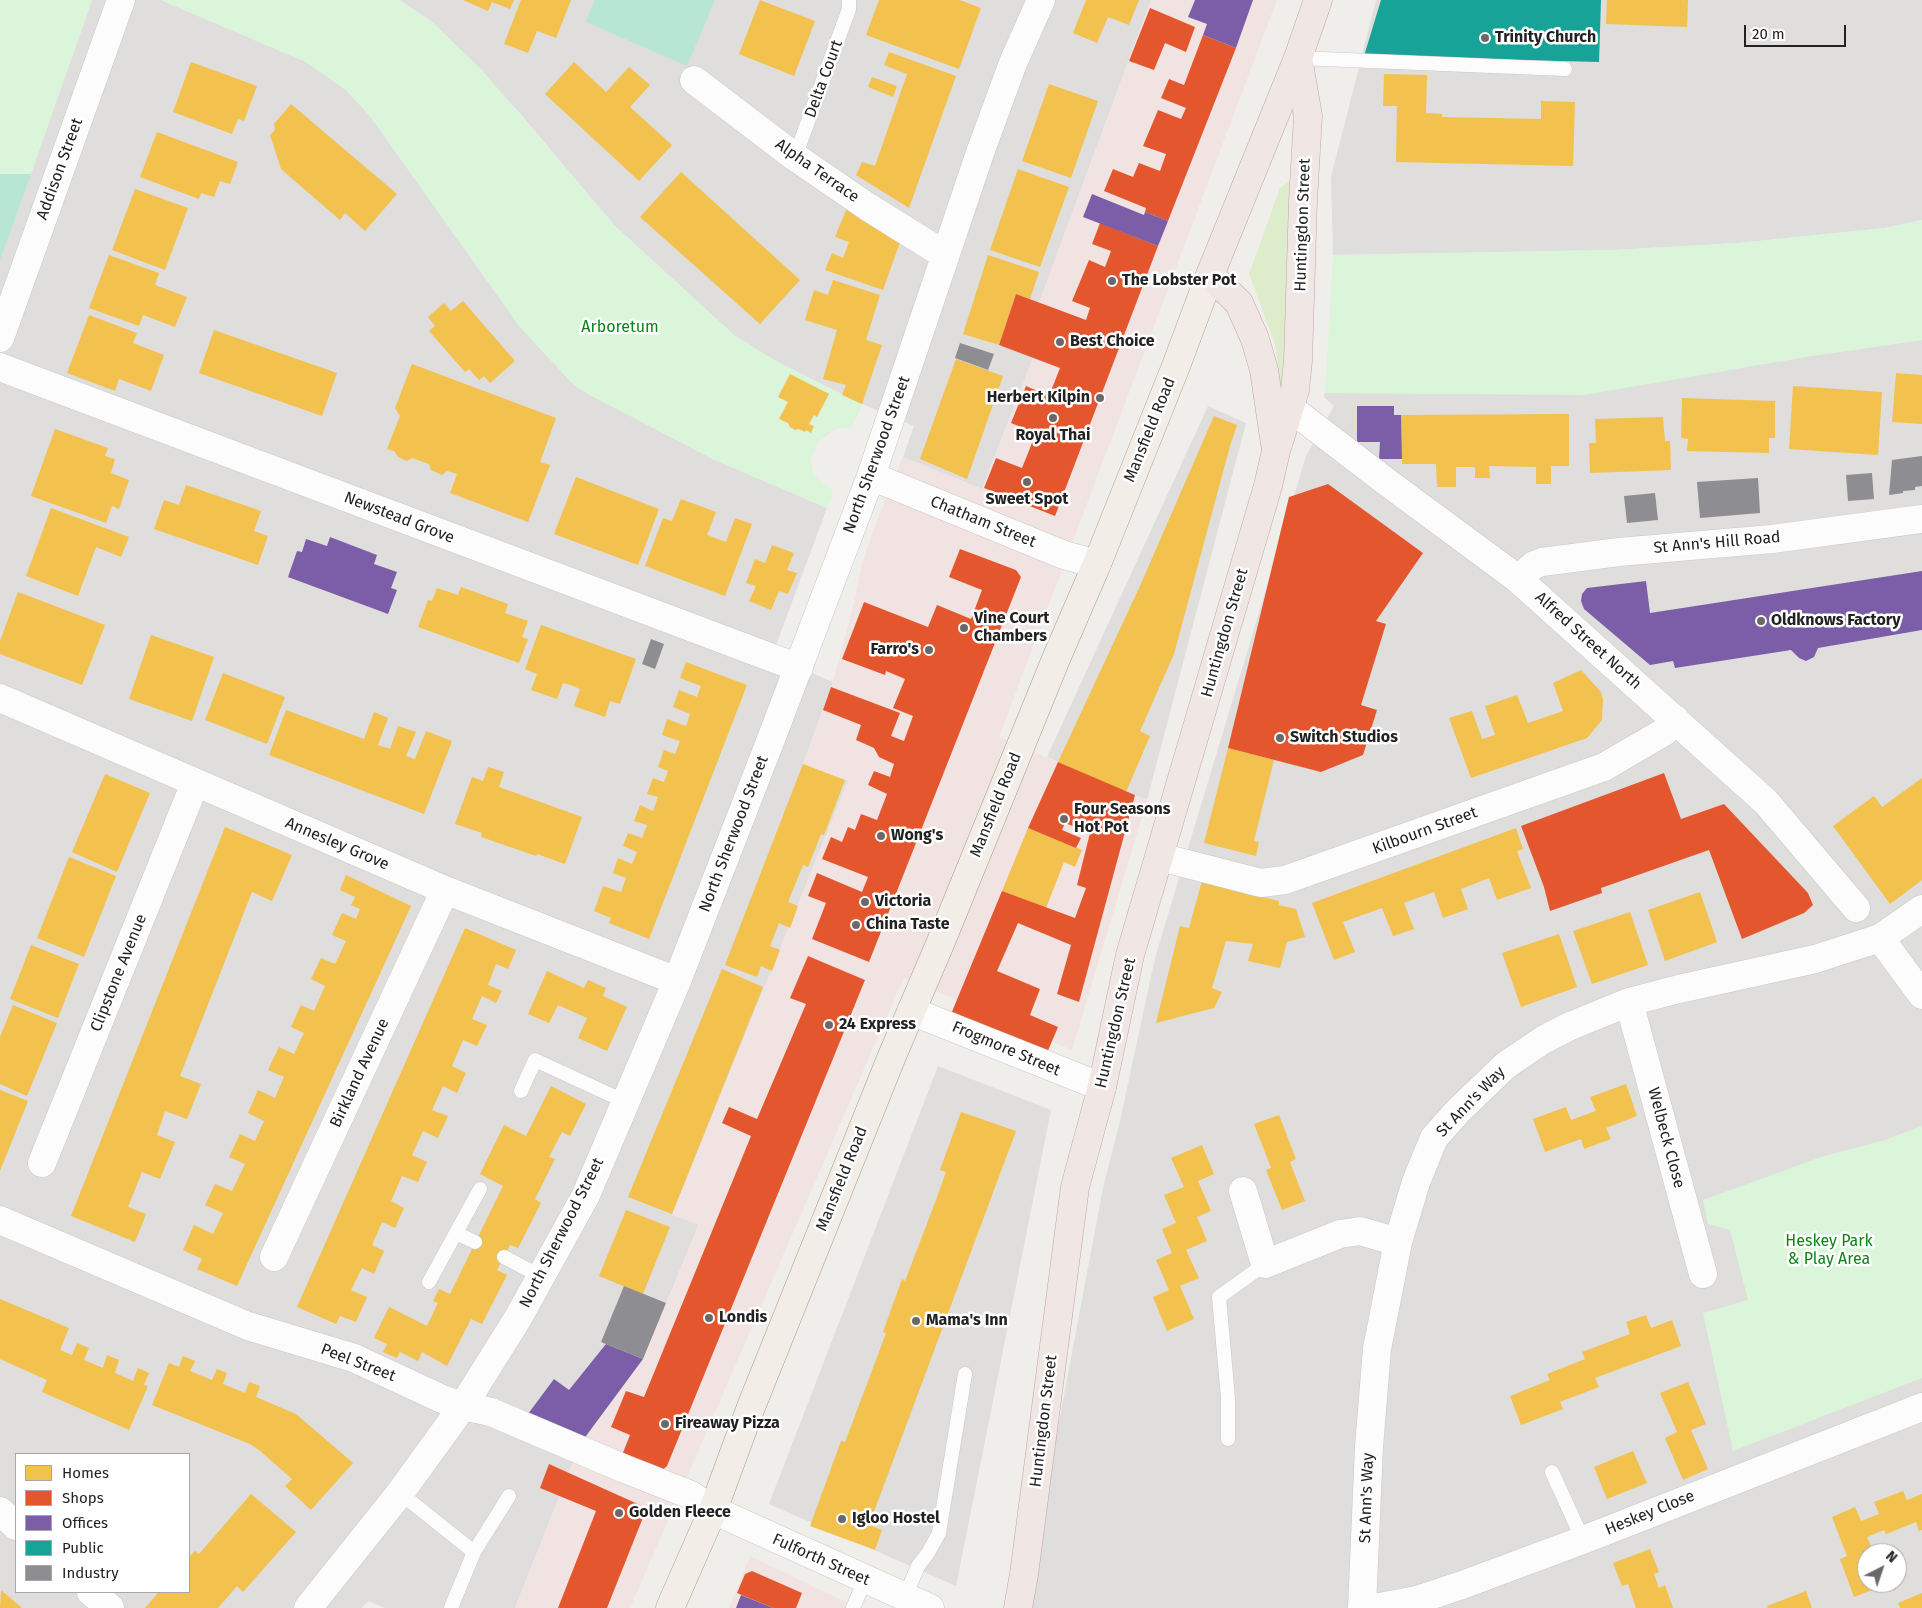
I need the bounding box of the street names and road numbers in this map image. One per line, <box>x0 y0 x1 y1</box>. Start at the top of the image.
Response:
street label: Delta Court <box>801 37 847 121</box>
street label: Addison Street <box>33 116 87 222</box>
street label: Alpha Terrace <box>771 135 863 207</box>
street label: Huntingdon Street <box>1291 158 1315 292</box>
street label: North Sherwood Street <box>840 374 914 536</box>
street label: Mansfield Road <box>1120 375 1180 485</box>
street label: Newstead Grove <box>341 488 457 548</box>
street label: Chatham Street <box>927 492 1039 552</box>
street label: St Ann's Hill Road <box>1653 528 1781 558</box>
street label: Huntingdon Street <box>1197 566 1253 700</box>
street label: Alfred Street North <box>1531 588 1645 694</box>
street label: Mansfield Road <box>966 750 1026 860</box>
street label: North Sherwood Street <box>695 753 773 915</box>
street label: Kilbourn Street <box>1370 803 1480 859</box>
street label: Annesley Grove <box>282 813 392 875</box>
street label: Clipstone Avenue <box>87 911 151 1035</box>
street label: Huntingdon Street <box>1092 956 1140 1090</box>
street label: Birkland Avenue <box>326 1015 394 1131</box>
street label: Frogmore Street <box>949 1018 1063 1080</box>
street label: St Ann's Way <box>1433 1063 1509 1141</box>
street label: Welbeck Close <box>1643 1085 1689 1191</box>
street label: Mansfield Road <box>812 1124 872 1234</box>
street label: North Sherwood Street <box>516 1155 608 1311</box>
street label: Peel Street <box>318 1340 398 1386</box>
street label: Huntingdon Street <box>1026 1354 1062 1488</box>
street label: St Ann's Way <box>1356 1452 1378 1544</box>
street label: Heskey Close <box>1602 1486 1698 1540</box>
street label: Fulforth Street <box>769 1530 873 1590</box>

